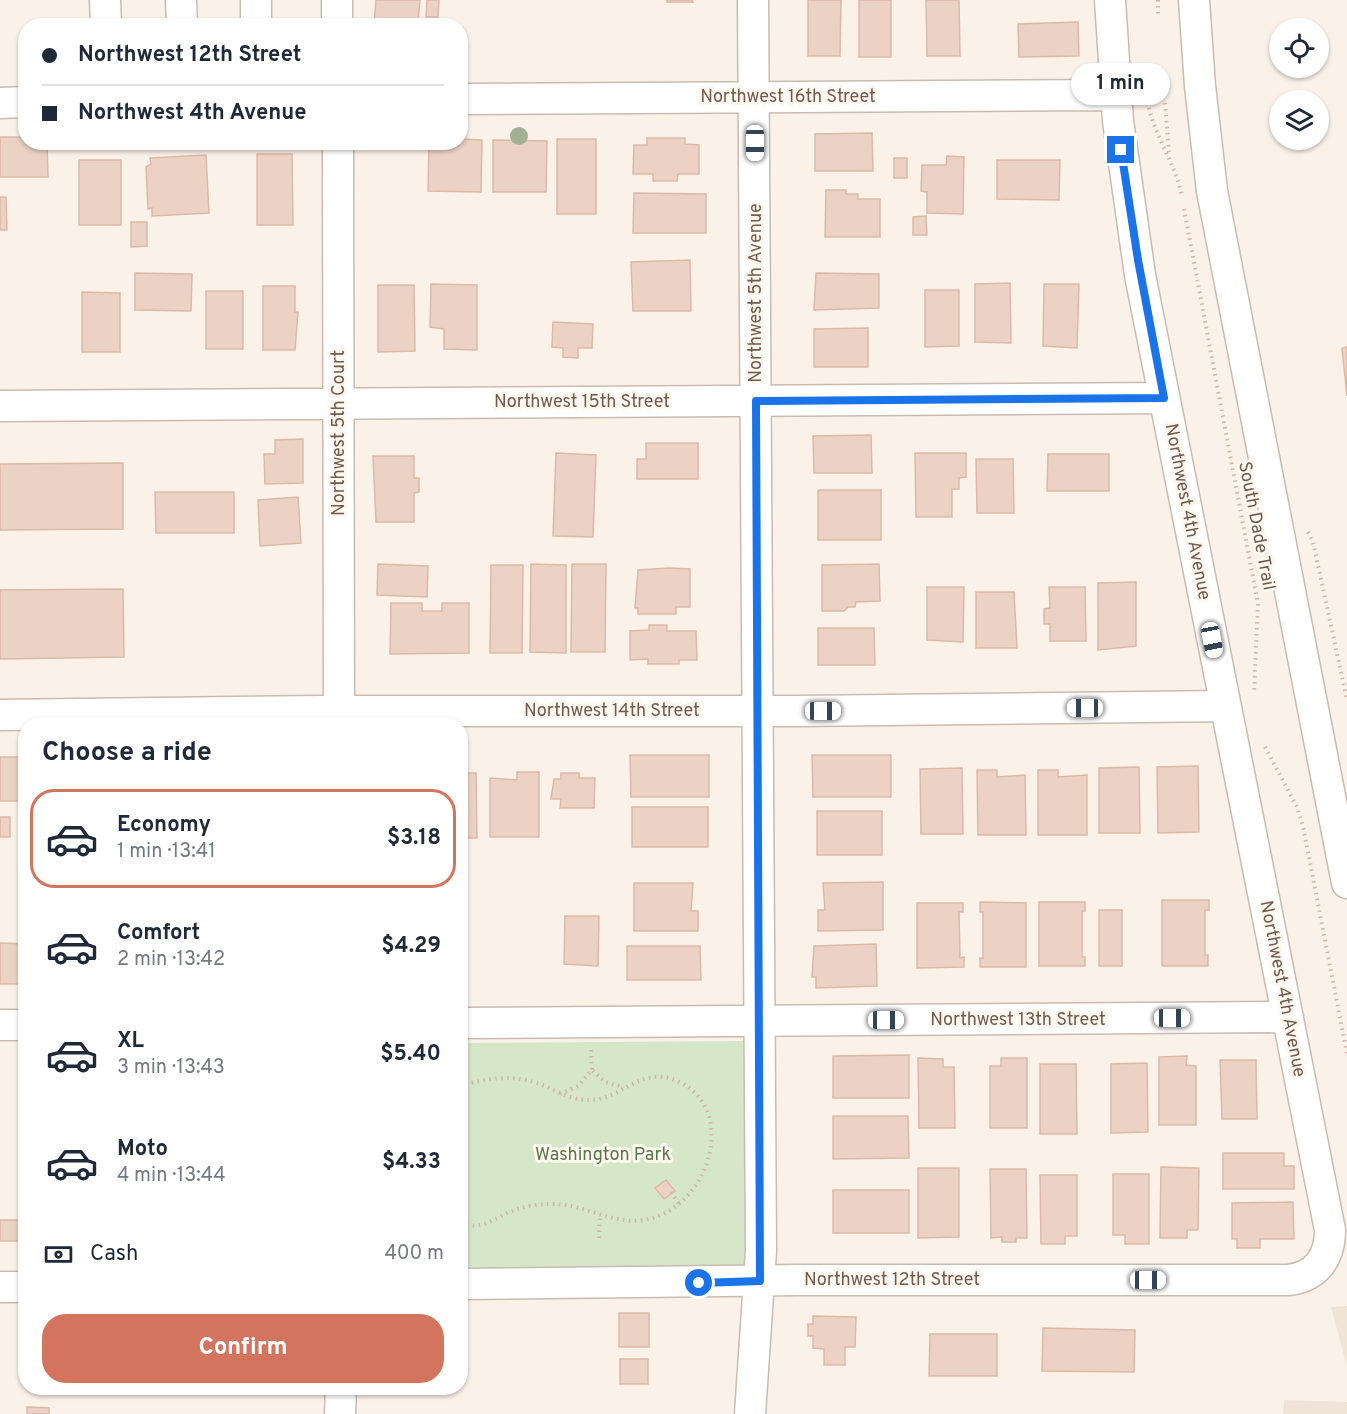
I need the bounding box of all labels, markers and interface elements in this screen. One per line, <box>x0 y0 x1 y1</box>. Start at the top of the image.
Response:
map controls <box>1269 18 1329 150</box>
button: locate <box>1269 18 1329 78</box>
text: Northwest 12th Street <box>78 42 302 69</box>
callout: 1 min <box>1072 63 1170 105</box>
text: 1 min <box>1096 71 1145 97</box>
street label: Northwest 16th Street <box>700 86 876 109</box>
button: layers <box>1269 90 1329 150</box>
text: Northwest 4th Avenue <box>78 100 306 127</box>
car <box>746 125 764 161</box>
route end <box>1107 136 1134 163</box>
street label: Northwest 5th Avenue <box>745 203 768 383</box>
street label: Northwest 5th Court <box>328 350 351 516</box>
street label: Northwest 15th Street <box>494 391 670 414</box>
street label: Northwest 4th Avenue <box>1159 422 1215 602</box>
street label: South Dade Trail <box>1232 460 1280 592</box>
car <box>1200 621 1224 659</box>
car <box>1067 699 1103 717</box>
street label: Northwest 14th Street <box>524 700 700 723</box>
car <box>805 702 841 720</box>
text: Choose a ride <box>42 736 212 770</box>
icon: car <box>45 812 99 866</box>
text: Economy <box>117 812 211 839</box>
text: $3.18 <box>387 825 441 852</box>
text: 1 min · 13:41 <box>117 839 216 865</box>
street label: Northwest 4th Avenue <box>1254 899 1310 1079</box>
icon: car <box>45 920 99 974</box>
text: Comfort <box>117 920 200 947</box>
text: $4.29 <box>381 933 441 960</box>
text: 2 min · 13:42 <box>117 947 225 973</box>
street label: Northwest 13th Street <box>930 1009 1106 1032</box>
car <box>1154 1009 1190 1027</box>
car <box>868 1011 904 1029</box>
icon: car <box>45 1028 99 1082</box>
text: XL <box>117 1028 144 1055</box>
text: $5.40 <box>380 1041 441 1068</box>
text: 3 min · 13:43 <box>117 1055 225 1081</box>
icon: car <box>45 1136 99 1190</box>
text: Moto <box>117 1136 168 1163</box>
park label: Washington Park <box>535 1144 671 1167</box>
text: $4.33 <box>382 1149 441 1176</box>
text: 4 min · 13:44 <box>117 1163 226 1189</box>
icon: cash <box>42 1238 75 1271</box>
text: Cash <box>90 1241 139 1268</box>
text: 400 m <box>384 1241 444 1267</box>
route start <box>685 1269 712 1296</box>
street label: Northwest 12th Street <box>804 1269 980 1292</box>
car <box>1130 1271 1166 1289</box>
button: Confirm <box>42 1314 444 1383</box>

